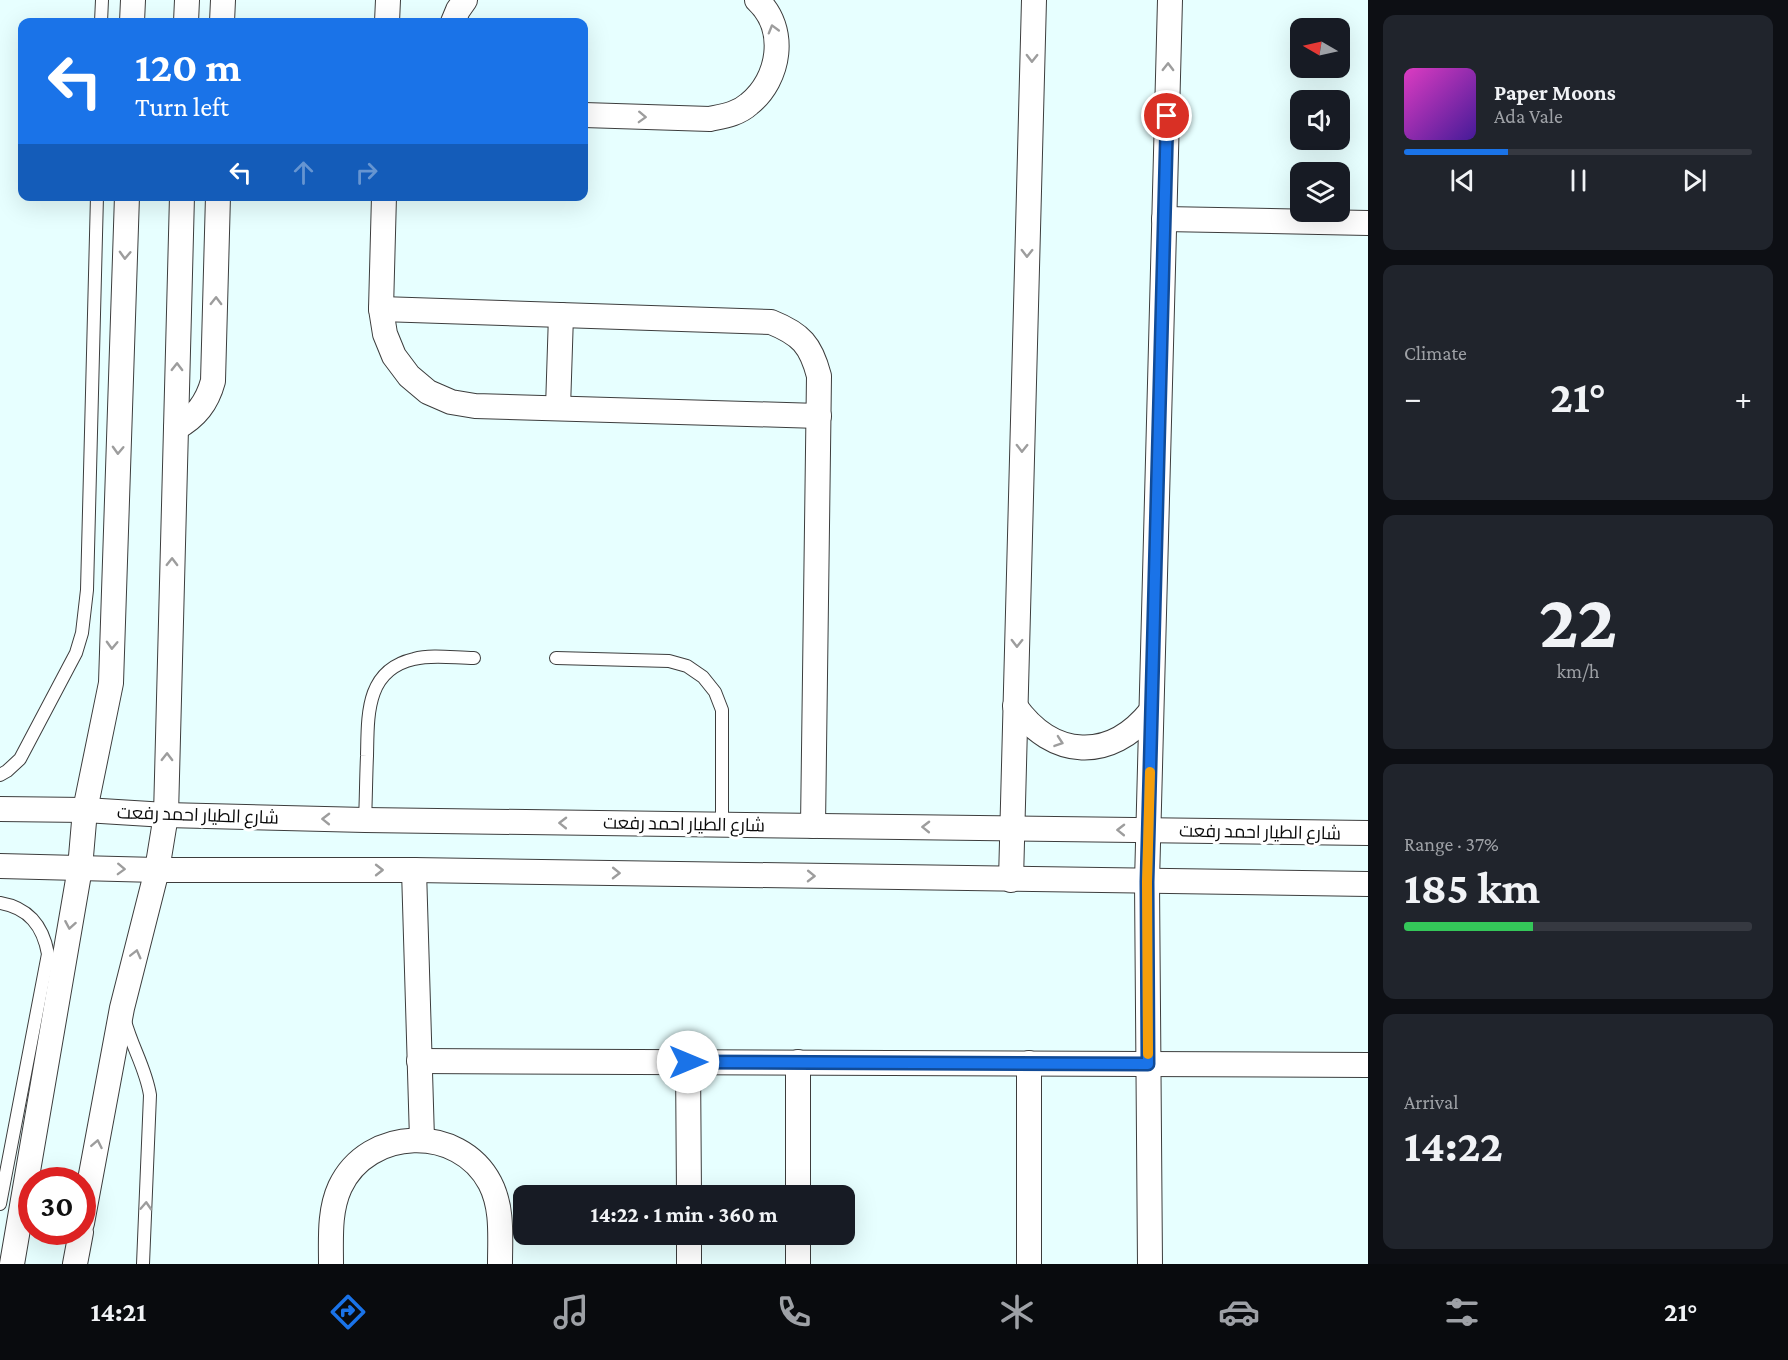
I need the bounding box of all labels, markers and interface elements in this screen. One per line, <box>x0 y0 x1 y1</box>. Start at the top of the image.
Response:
north arrow <box>1290 18 1350 78</box>
map controls <box>1290 18 1350 222</box>
one-way arrow <box>768 24 780 35</box>
icon: left <box>36 42 114 120</box>
text: 120 m <box>135 43 241 90</box>
one-way arrow <box>1026 54 1038 63</box>
one-way arrow <box>1162 63 1174 72</box>
text: Paper Moons <box>1494 80 1616 105</box>
pin <box>1141 90 1192 141</box>
button: sound <box>1290 90 1350 150</box>
text: Turn left <box>135 92 229 122</box>
icon: arrive <box>1150 99 1183 132</box>
text: Ada Vale <box>1494 105 1563 127</box>
one-way arrow <box>637 111 646 123</box>
icon: left <box>224 156 257 189</box>
icon: ahead <box>287 156 320 189</box>
icon: right <box>350 156 383 189</box>
button: layers <box>1290 162 1350 222</box>
icon: previous <box>1446 164 1479 197</box>
icon: pause <box>1562 164 1595 197</box>
icon: next <box>1678 164 1711 197</box>
one-way arrow <box>1021 249 1033 258</box>
one-way arrow <box>118 250 131 259</box>
one-way arrow <box>210 296 222 305</box>
text: Climate <box>1404 342 1467 364</box>
one-way arrow <box>171 363 184 372</box>
text: 21° <box>1550 372 1606 422</box>
text: − <box>1404 379 1421 416</box>
text: + <box>1735 379 1752 416</box>
one-way arrow <box>1016 444 1028 453</box>
one-way arrow <box>112 445 125 454</box>
one-way arrow <box>166 558 179 567</box>
text: 22 <box>1539 577 1617 664</box>
one-way arrow <box>1011 639 1023 648</box>
one-way arrow <box>106 640 119 649</box>
text: km/h <box>1556 660 1600 682</box>
one-way arrow <box>1053 735 1064 748</box>
one-way arrow <box>161 752 174 761</box>
street label: شارع الطيار احمد رفعت <box>117 802 279 830</box>
one-way arrow <box>321 813 330 826</box>
street label: شارع الطيار احمد رفعت <box>603 813 765 837</box>
one-way arrow <box>558 817 567 829</box>
one-way arrow <box>921 821 930 834</box>
street label: شارع الطيار احمد رفعت <box>1179 821 1341 845</box>
one-way arrow <box>1116 824 1125 836</box>
text: Range · 37% <box>1404 833 1499 855</box>
one-way arrow <box>117 863 126 876</box>
text: 185 km <box>1404 863 1540 913</box>
one-way arrow <box>375 864 384 876</box>
one-way arrow <box>612 867 621 880</box>
one-way arrow <box>807 870 816 883</box>
one-way arrow <box>64 920 77 930</box>
one-way arrow <box>129 949 142 959</box>
position arrow <box>656 1030 720 1094</box>
text: Arrival <box>1404 1091 1458 1113</box>
text: 14:22 <box>1404 1121 1503 1171</box>
one-way arrow <box>90 1140 103 1150</box>
speed limit sign: 30 <box>18 1167 96 1245</box>
one-way arrow <box>139 1201 152 1210</box>
text: 14:22 · 1 min · 360 m <box>590 1202 778 1227</box>
icon: directions <box>327 1291 369 1333</box>
icon: music <box>550 1291 592 1333</box>
icon: phone <box>773 1291 815 1333</box>
icon: climate <box>996 1291 1038 1333</box>
icon: car <box>1218 1291 1260 1333</box>
icon: filters <box>1441 1291 1483 1333</box>
text: 14:21 <box>90 1297 146 1327</box>
text: 21° <box>1664 1297 1698 1327</box>

